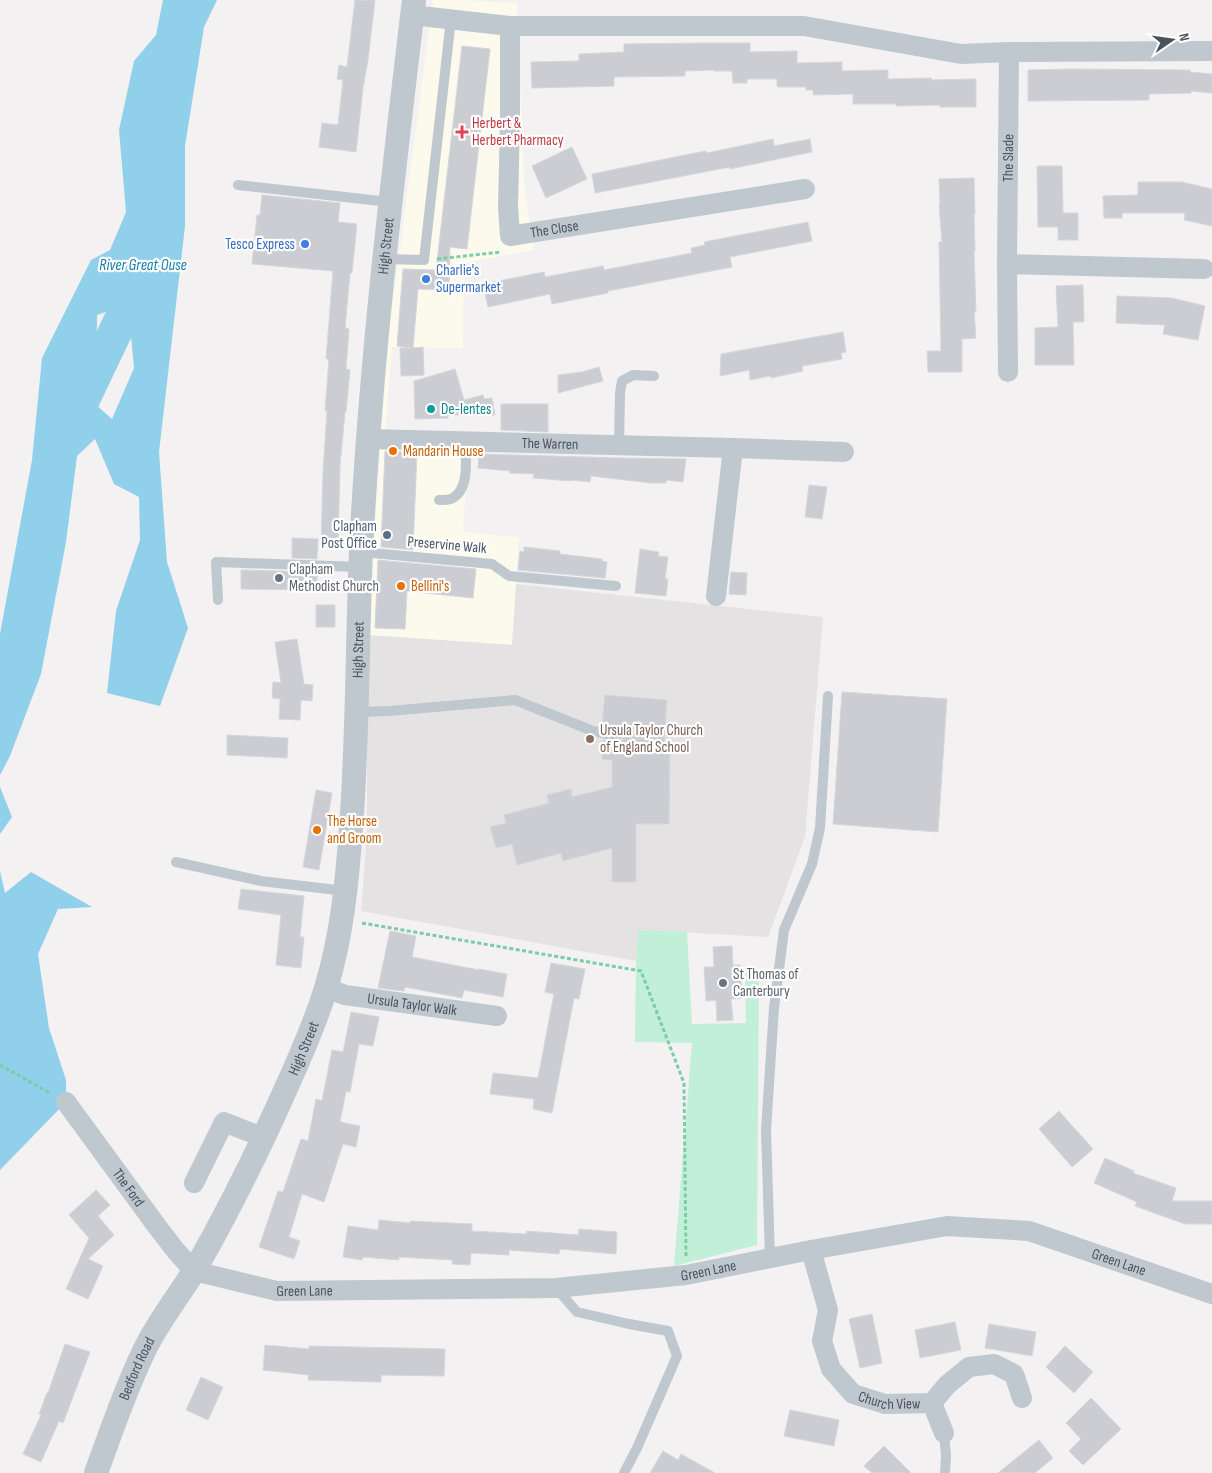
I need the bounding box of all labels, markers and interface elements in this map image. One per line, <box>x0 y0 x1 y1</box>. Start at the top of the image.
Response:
north arrow <box>1147 15 1197 65</box>
text: N <box>1175 32 1193 43</box>
place label: Herbert & Herbert Pharmacy <box>472 114 564 150</box>
marker: Herbert & Herbert Pharmacy <box>456 126 468 138</box>
street label: The Slade <box>998 134 1018 182</box>
street label: High Street <box>373 216 398 275</box>
street label: The Close <box>529 216 580 242</box>
place label: Tesco Express <box>225 235 295 254</box>
marker: Tesco Express <box>299 238 311 250</box>
water label: River Great Ouse <box>99 256 187 275</box>
place label: Charlie's Supermarket <box>436 261 501 297</box>
marker: Charlie's Supermarket <box>420 273 432 285</box>
place label: De-Ientes <box>441 400 491 419</box>
marker: De-Ientes <box>425 403 437 415</box>
street label: The Warren <box>521 433 579 454</box>
place label: Mandarin House <box>403 442 484 461</box>
marker: Mandarin House <box>387 445 399 457</box>
place label: Clapham Post Office <box>321 517 377 553</box>
marker: Clapham Post Office <box>381 529 393 541</box>
street label: Preservine Walk <box>407 532 488 558</box>
place label: Clapham Methodist Church <box>289 560 379 596</box>
marker: Clapham Methodist Church <box>273 572 285 584</box>
place label: Bellini's <box>411 577 449 596</box>
marker: Bellini's <box>395 580 407 592</box>
street label: High Street <box>348 621 368 678</box>
place label: Ursula Taylor Church of England School <box>600 721 703 757</box>
marker: Ursula Taylor Church of England School <box>584 733 596 745</box>
place label: The Horse and Groom <box>327 812 382 848</box>
marker: The Horse and Groom <box>311 824 323 836</box>
place label: St Thomas of Canterbury <box>733 965 799 1001</box>
marker: St Thomas of Canterbury <box>717 977 729 989</box>
street label: Ursula Taylor Walk <box>366 989 458 1020</box>
street label: High Street <box>284 1018 323 1078</box>
street label: The Ford <box>108 1165 149 1210</box>
street label: Green Lane <box>1089 1244 1149 1280</box>
street label: Green Lane <box>680 1256 738 1285</box>
street label: Green Lane <box>276 1281 333 1301</box>
street label: Bedford Road <box>114 1334 159 1403</box>
street label: Church View <box>856 1387 921 1414</box>

